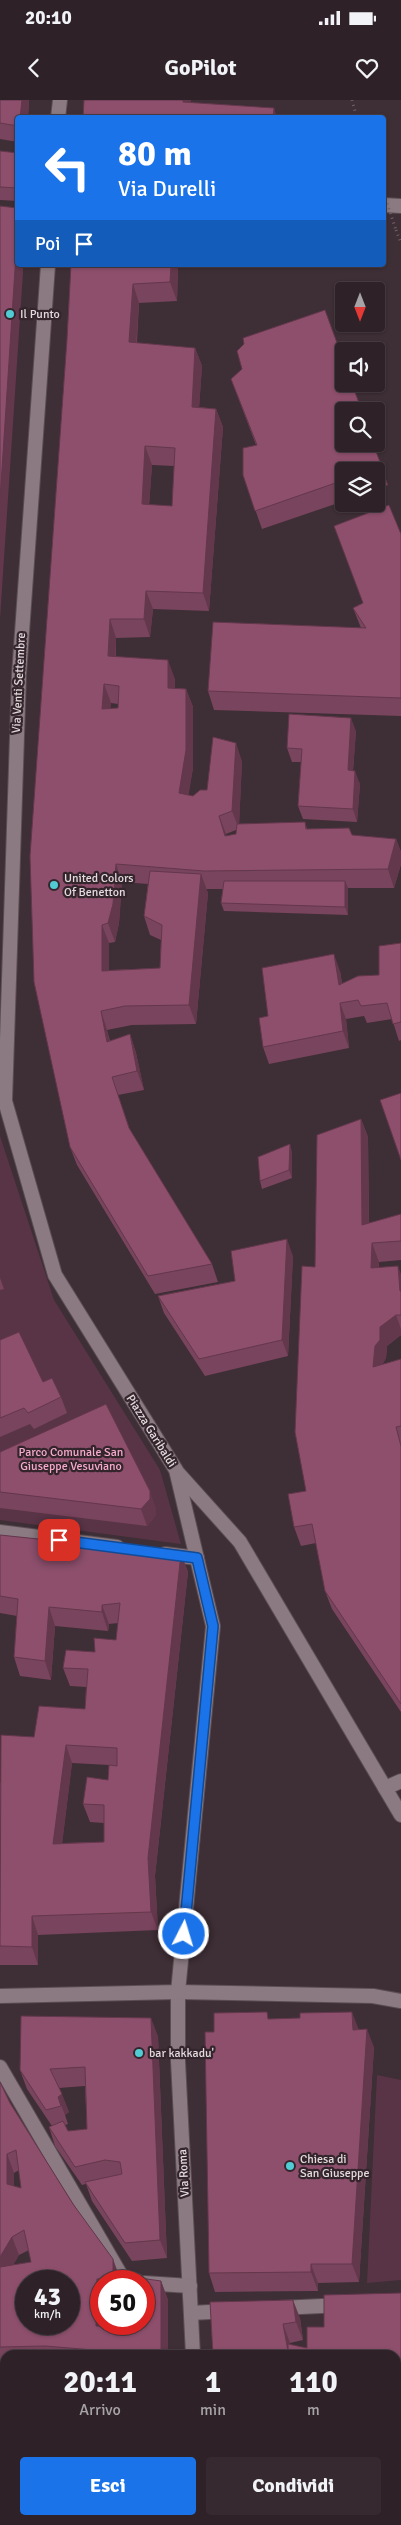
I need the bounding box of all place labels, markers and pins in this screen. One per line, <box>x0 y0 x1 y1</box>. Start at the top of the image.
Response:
place label: Il Punto <box>20 307 60 322</box>
marker: Il Punto <box>4 308 16 320</box>
place label: United Colors Of Benetton <box>64 871 134 900</box>
marker: United Colors Of Benetton <box>48 879 60 891</box>
pin <box>38 1519 80 1561</box>
place label: bar kakkadu' <box>149 2046 214 2061</box>
marker: bar kakkadu' <box>133 2047 145 2059</box>
place label: Chiesa di San Giuseppe <box>300 2152 369 2181</box>
marker: Chiesa di San Giuseppe <box>284 2160 296 2172</box>

